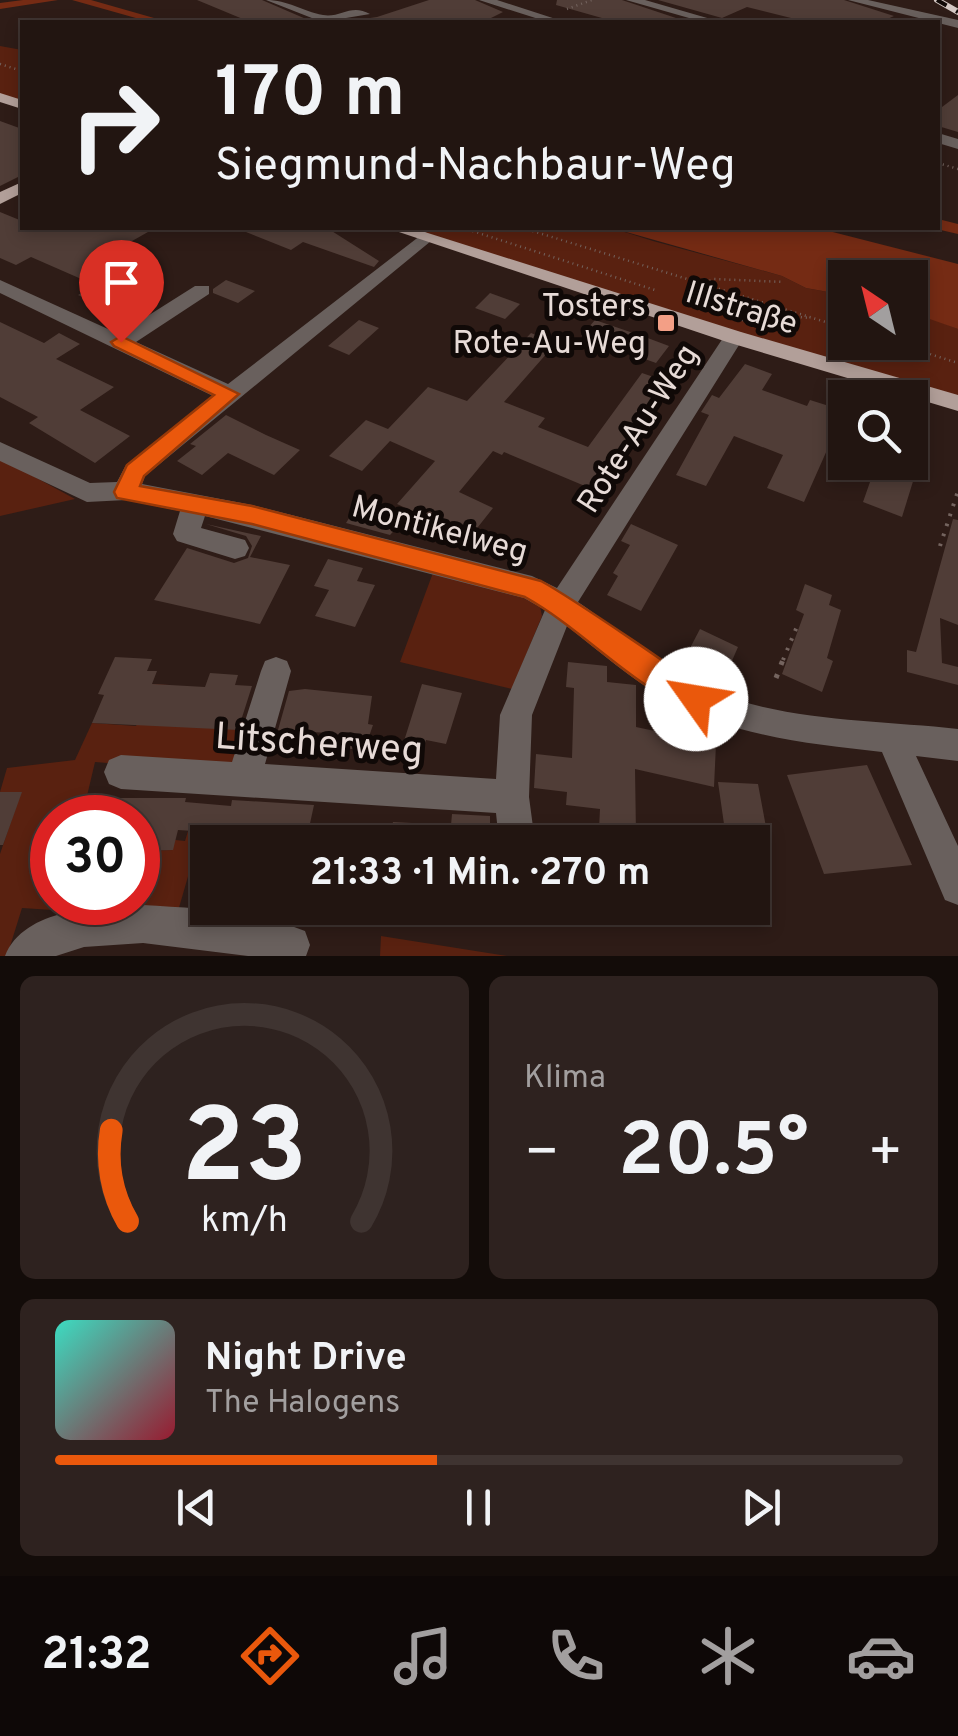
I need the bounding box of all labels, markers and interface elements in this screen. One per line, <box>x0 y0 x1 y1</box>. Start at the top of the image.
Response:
text: 170 m <box>215 52 405 141</box>
icon: right <box>50 60 180 190</box>
text: Siegmund-Nachbaur-Weg <box>215 139 736 196</box>
pin <box>79 240 164 343</box>
icon: arrive <box>94 255 149 310</box>
north arrow <box>828 260 928 360</box>
map controls <box>828 260 928 480</box>
street label: Illstraße <box>680 274 802 346</box>
place label: Tosters Rote-Au-Weg <box>452 288 646 365</box>
marker: Tosters Rote-Au-Weg <box>655 312 677 334</box>
street label: Rote-Au-Weg <box>570 338 709 522</box>
button: search <box>828 380 928 480</box>
street label: Montikelweg <box>347 488 532 574</box>
position arrow <box>644 647 748 751</box>
street label: Litscherweg <box>213 714 424 777</box>
speed limit sign: 30 <box>30 795 160 925</box>
text: 21:33 · 1 Min. · 270 m <box>310 850 650 899</box>
text: Klima <box>524 1059 606 1099</box>
text: 23 <box>182 1087 307 1219</box>
text: 20.5° <box>618 1107 809 1202</box>
text: − <box>524 1120 559 1190</box>
text: + <box>868 1120 903 1190</box>
text: km/h <box>201 1199 288 1245</box>
text: Night Drive <box>205 1335 407 1384</box>
text: The Halogens <box>205 1384 400 1424</box>
icon: previous <box>169 1480 224 1535</box>
icon: pause <box>451 1480 506 1535</box>
icon: next <box>734 1480 789 1535</box>
icon: directions <box>235 1621 305 1691</box>
icon: music <box>388 1621 458 1691</box>
icon: phone <box>541 1621 611 1691</box>
icon: climate <box>693 1621 763 1691</box>
icon: car <box>846 1621 916 1691</box>
text: 21:32 <box>41 1628 152 1685</box>

